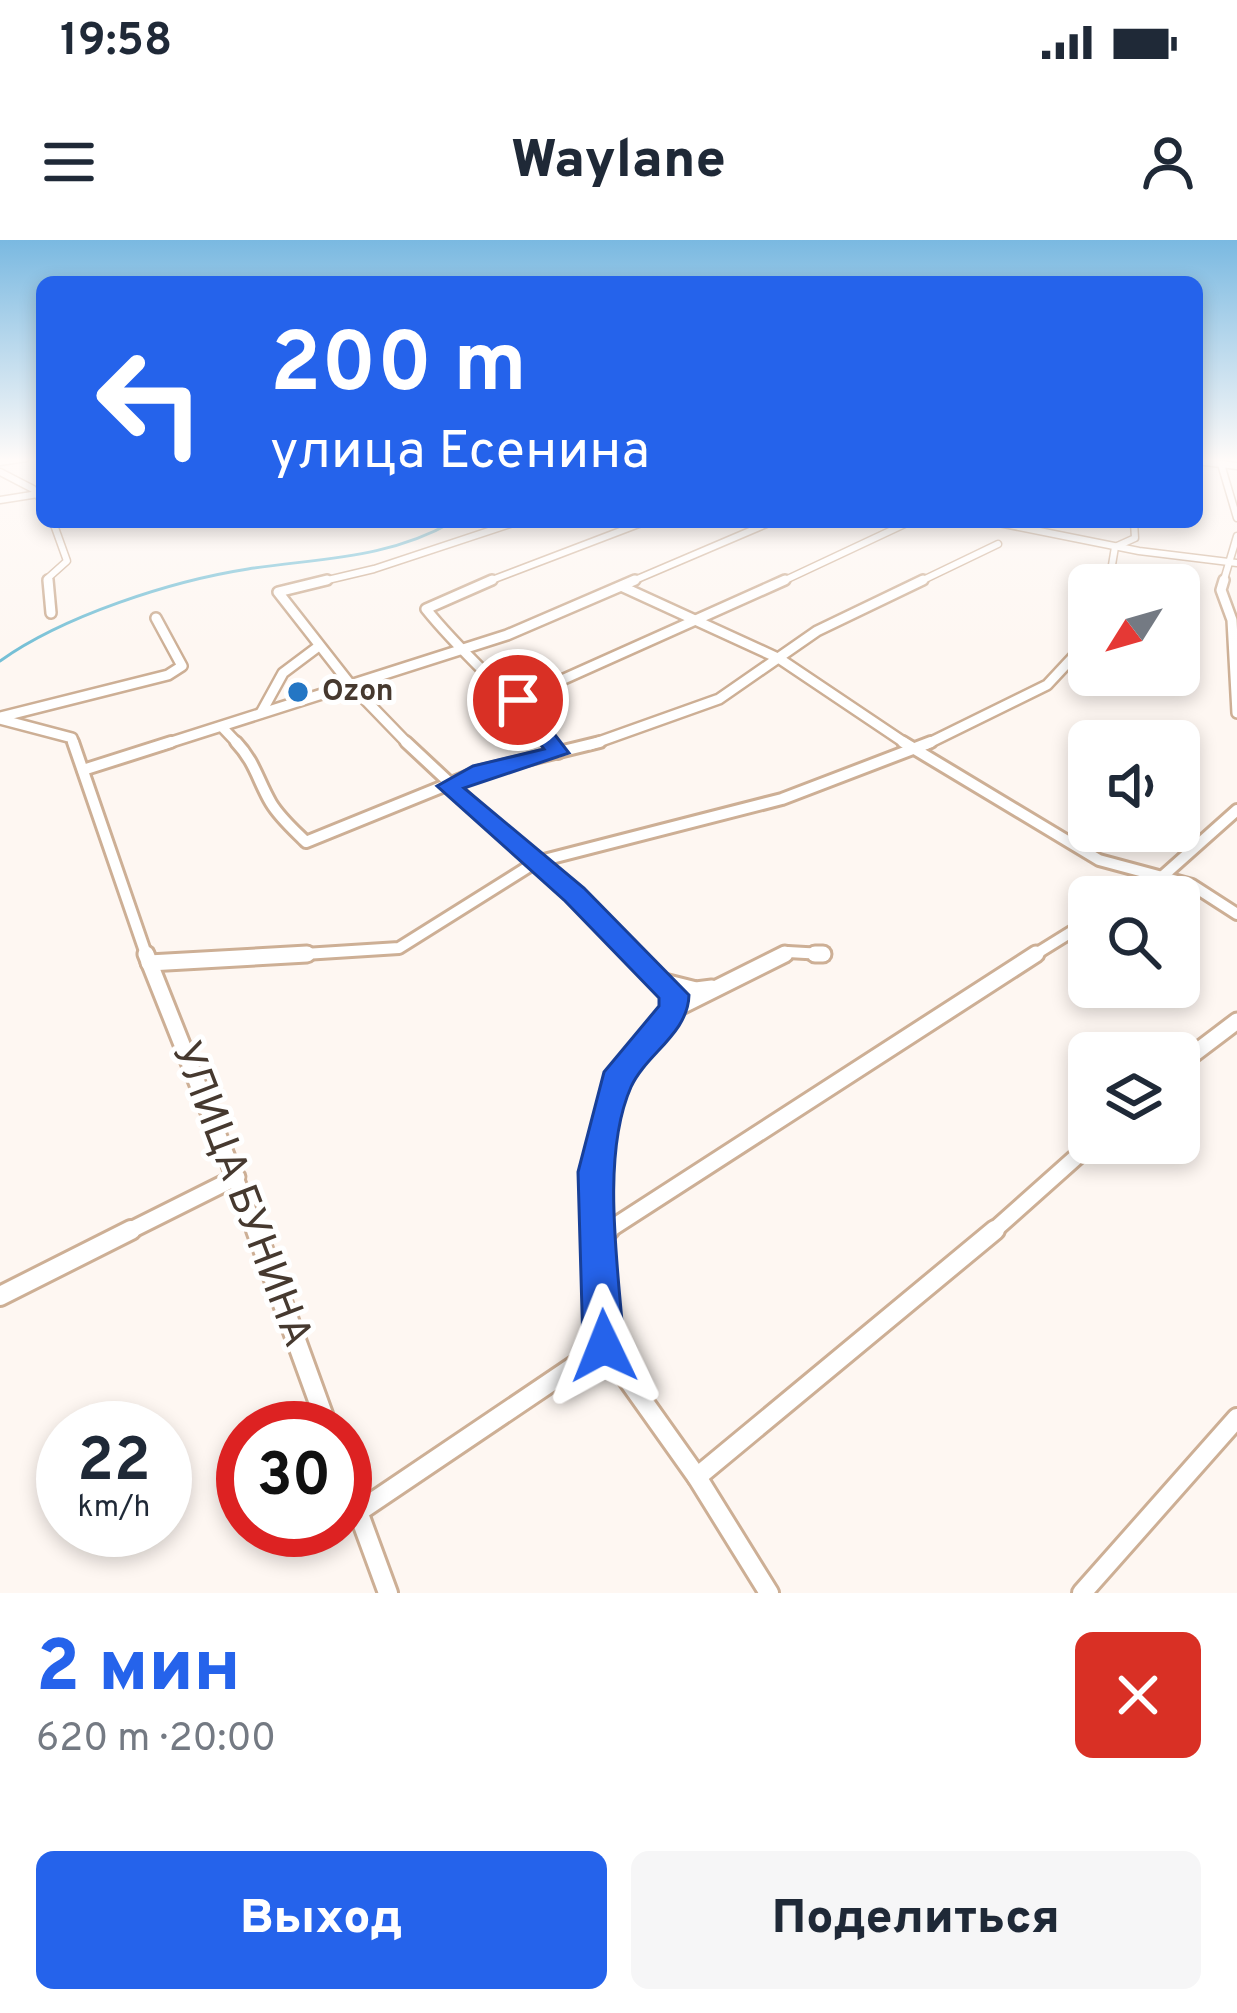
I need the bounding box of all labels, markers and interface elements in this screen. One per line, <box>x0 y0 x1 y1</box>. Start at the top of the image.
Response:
text: 19:58 <box>60 14 172 71</box>
text: Waylane <box>511 128 726 197</box>
icon: menu <box>36 129 102 195</box>
icon: person <box>1135 129 1201 195</box>
text: 200 m <box>270 315 527 421</box>
icon: left <box>72 324 228 480</box>
text: улица Есенина <box>270 419 650 488</box>
north arrow <box>1068 564 1200 696</box>
map controls <box>1068 564 1200 1164</box>
pin <box>467 649 569 751</box>
icon: arrive <box>485 667 551 733</box>
place label: Ozon <box>322 674 394 711</box>
marker: Ozon <box>285 679 311 705</box>
button: sound <box>1068 720 1200 852</box>
button: search <box>1068 876 1200 1008</box>
button: layers <box>1068 1032 1200 1164</box>
street label: УЛИЦА БУНИНА <box>157 1035 323 1355</box>
position arrow <box>541 1283 667 1409</box>
speed limit sign: 30 <box>216 1401 372 1557</box>
text: 22 <box>77 1426 151 1502</box>
text: km/h <box>78 1490 150 1527</box>
text: 2 мин <box>36 1625 241 1717</box>
button: close <box>1075 1632 1201 1758</box>
text: 620 m · 20:00 <box>36 1716 276 1765</box>
button: Выход <box>36 1851 607 1989</box>
button: Поделиться <box>631 1851 1201 1989</box>

